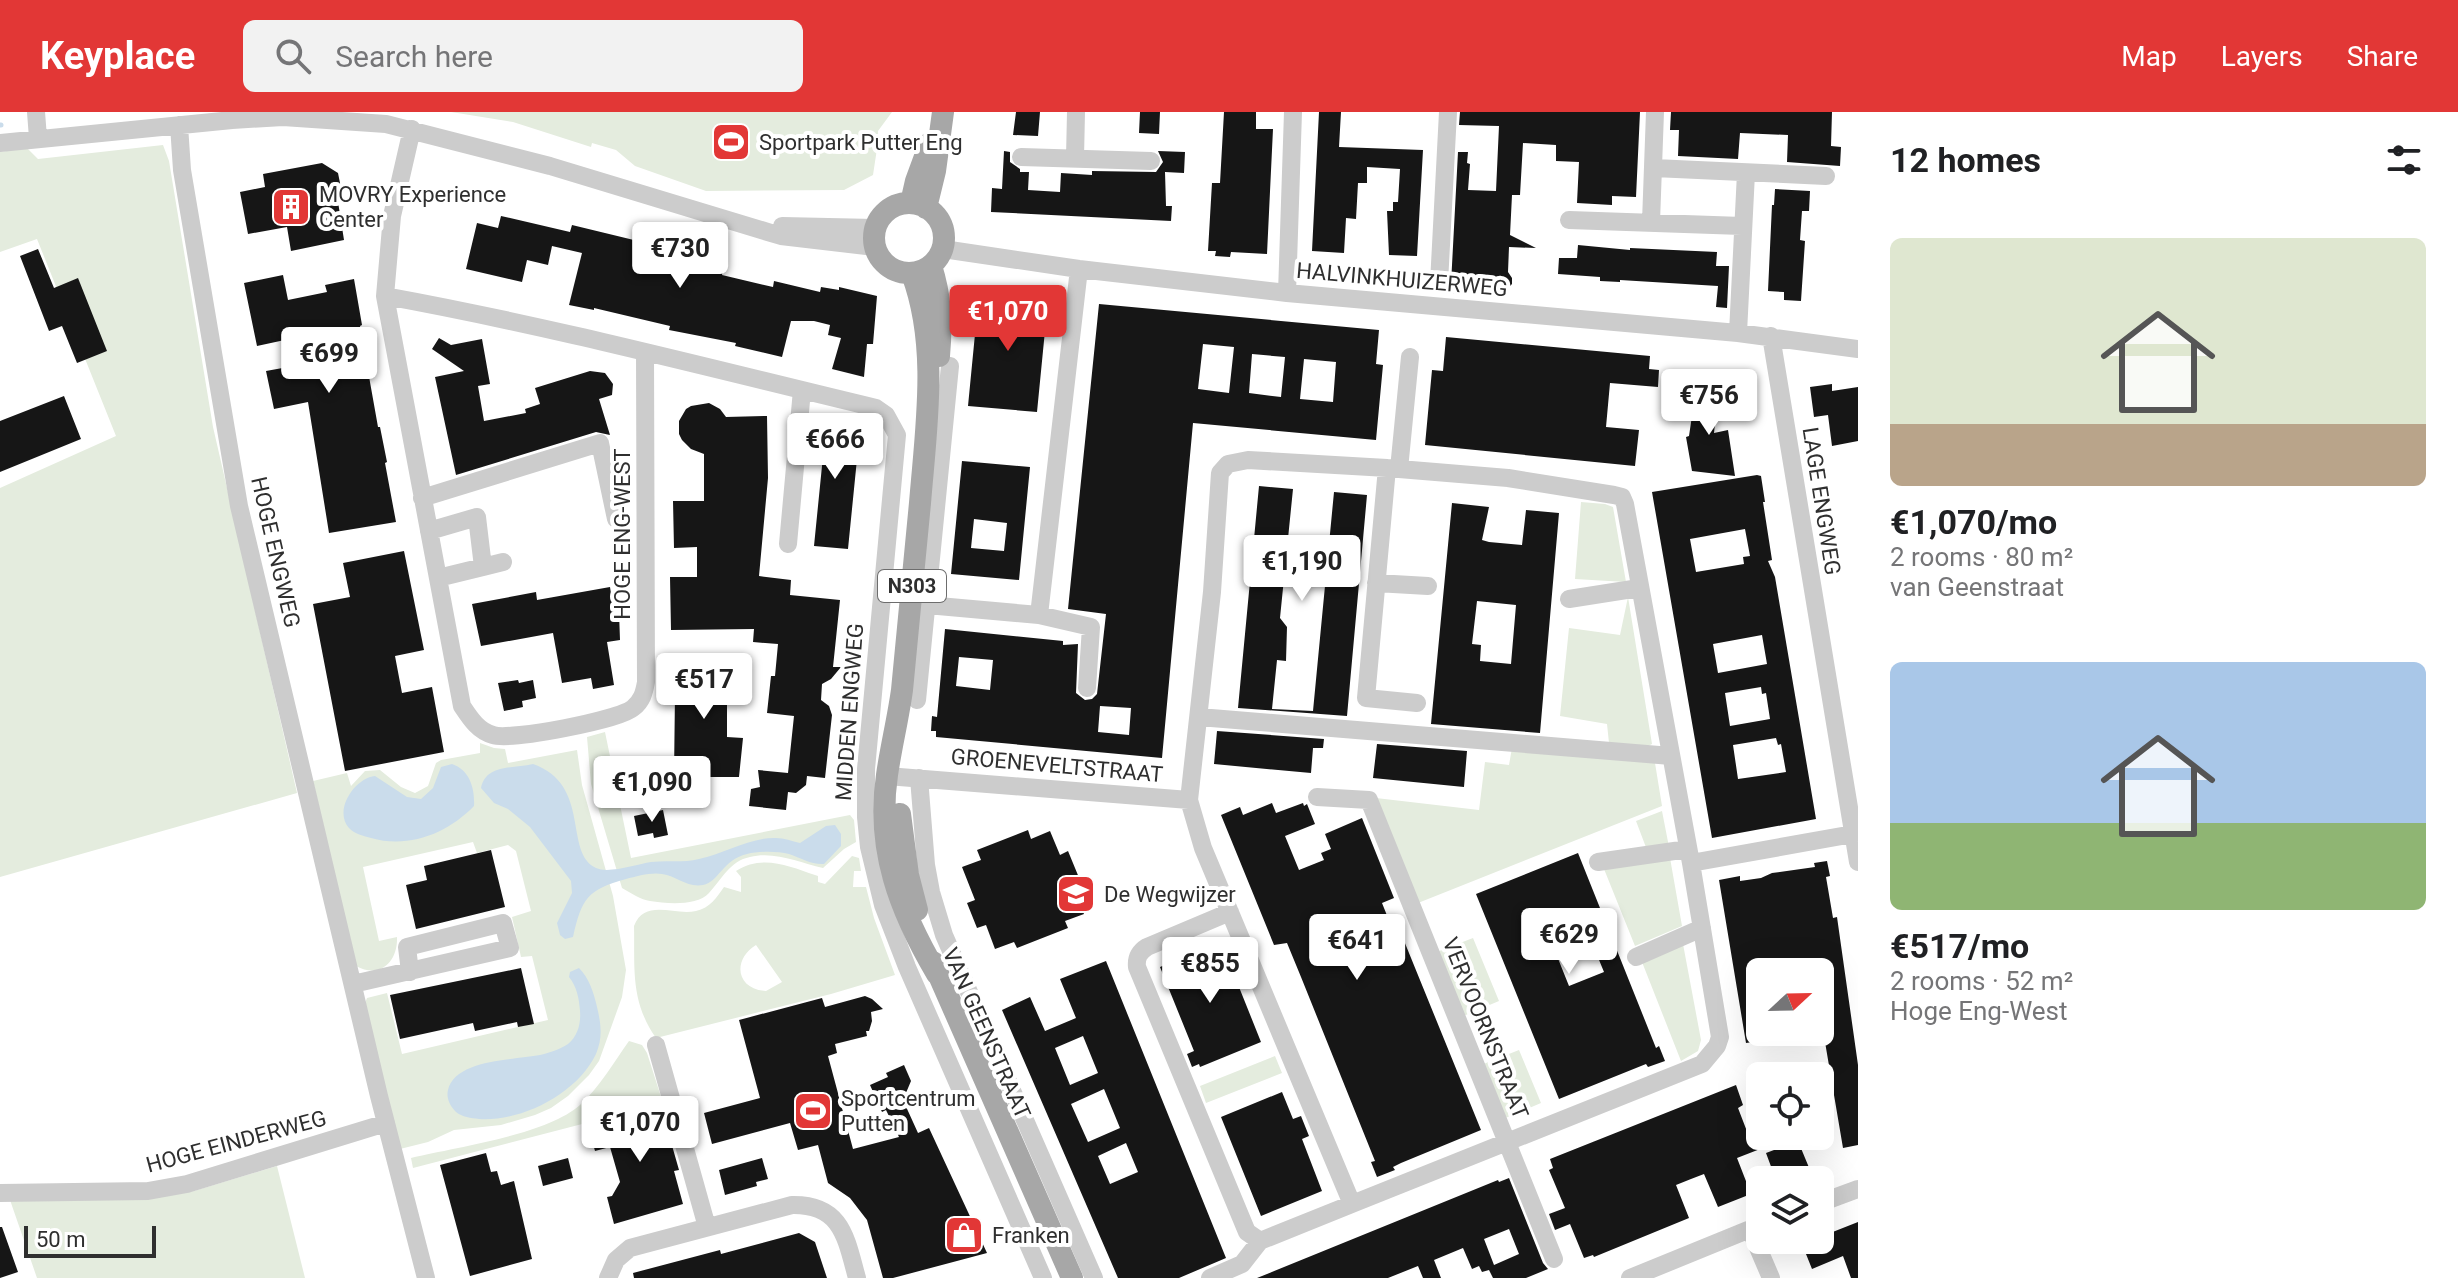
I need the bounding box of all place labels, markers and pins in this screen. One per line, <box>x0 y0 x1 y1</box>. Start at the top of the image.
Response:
sports icon: Sportpark Putter Eng <box>710 121 752 163</box>
place label: Sportpark Putter Eng <box>759 130 963 155</box>
place label: MOVRY Experience Center <box>319 182 506 232</box>
building icon: MOVRY Experience Center <box>270 186 312 228</box>
pin: €730 <box>633 222 727 290</box>
pin: €1,070 <box>943 285 1073 353</box>
pin: €699 <box>282 327 376 395</box>
pin: €756 <box>1662 369 1756 437</box>
pin: €666 <box>788 413 882 481</box>
pin: €1,190 <box>1237 535 1367 603</box>
pin: €517 <box>657 653 751 721</box>
pin: €1,090 <box>587 756 717 824</box>
school or university icon: De Wegwijzer <box>1055 873 1097 915</box>
place label: De Wegwijzer <box>1104 882 1236 907</box>
pin: €629 <box>1522 908 1616 976</box>
pin: €641 <box>1310 914 1404 982</box>
pin: €855 <box>1163 937 1257 1005</box>
place label: Sportcentrum Putten <box>841 1086 976 1136</box>
sports icon: Sportcentrum Putten <box>792 1090 834 1132</box>
pin: €1,070 <box>575 1096 705 1164</box>
shop icon: Franken <box>943 1214 985 1256</box>
place label: Franken <box>992 1223 1070 1248</box>

